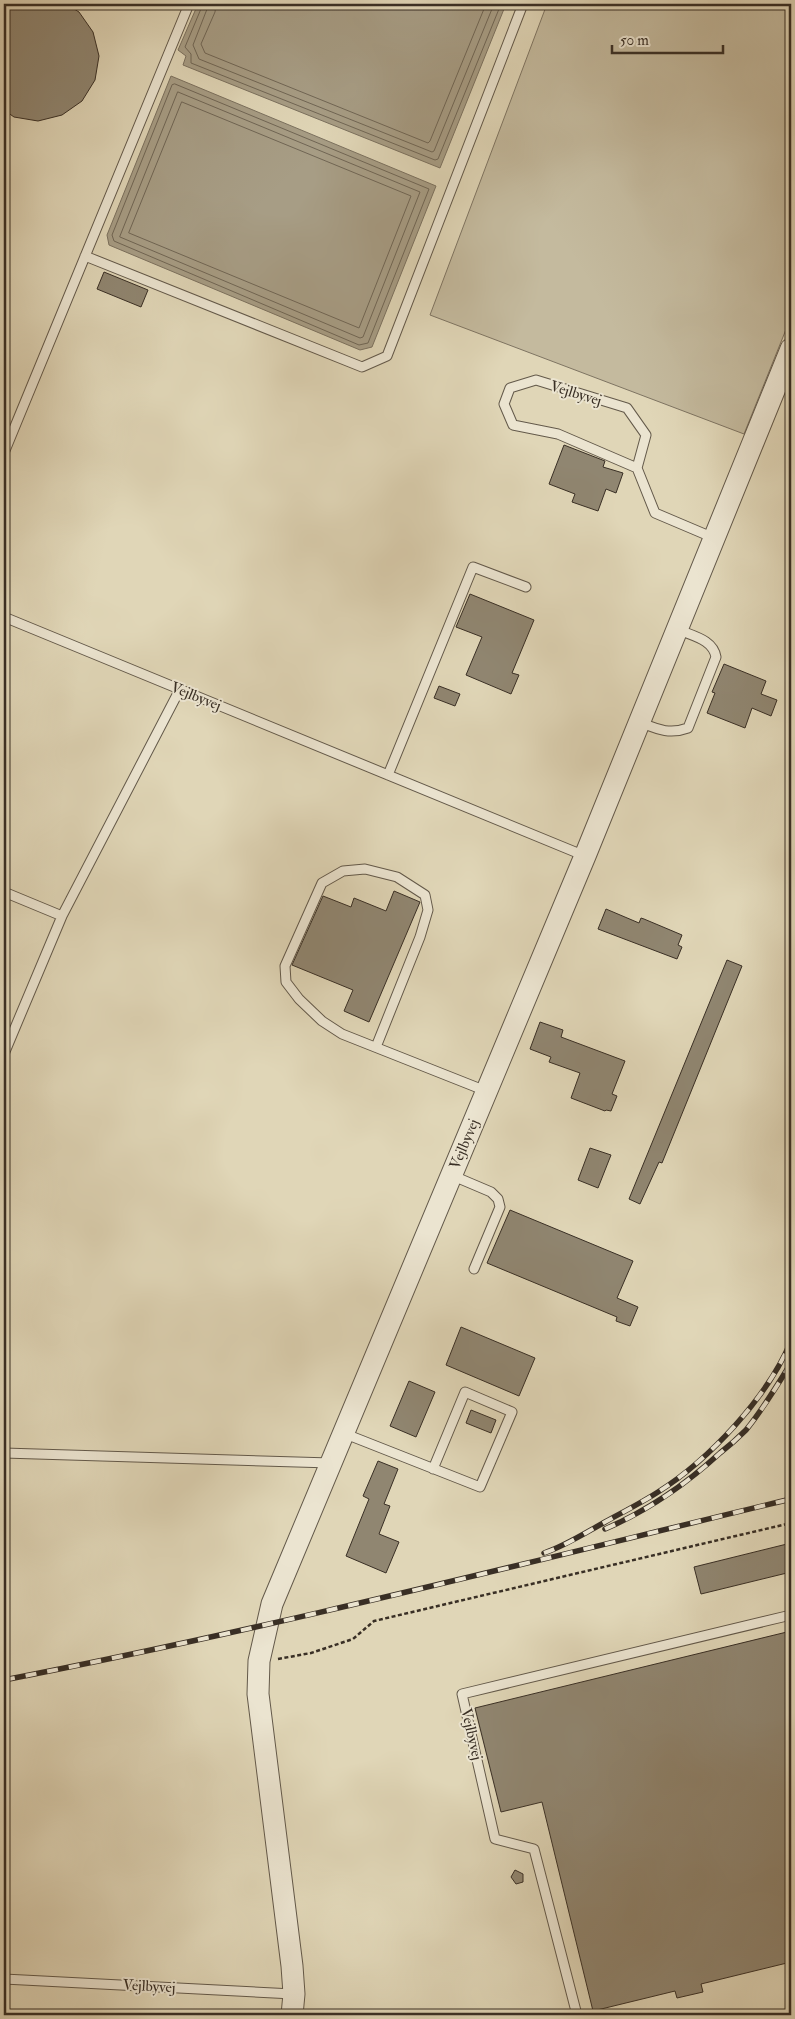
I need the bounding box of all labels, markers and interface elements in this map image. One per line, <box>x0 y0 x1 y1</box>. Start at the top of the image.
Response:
scale bar <box>612 22 724 54</box>
text: 50 m <box>620 31 649 50</box>
street label: Vejlbyvej <box>548 377 604 410</box>
street label: Vejlbyvej <box>168 678 224 715</box>
street label: Vejlbyvej <box>445 1116 484 1172</box>
street label: Vejlbyvej <box>456 1706 487 1762</box>
street label: Vejlbyvej <box>122 1976 176 1997</box>

